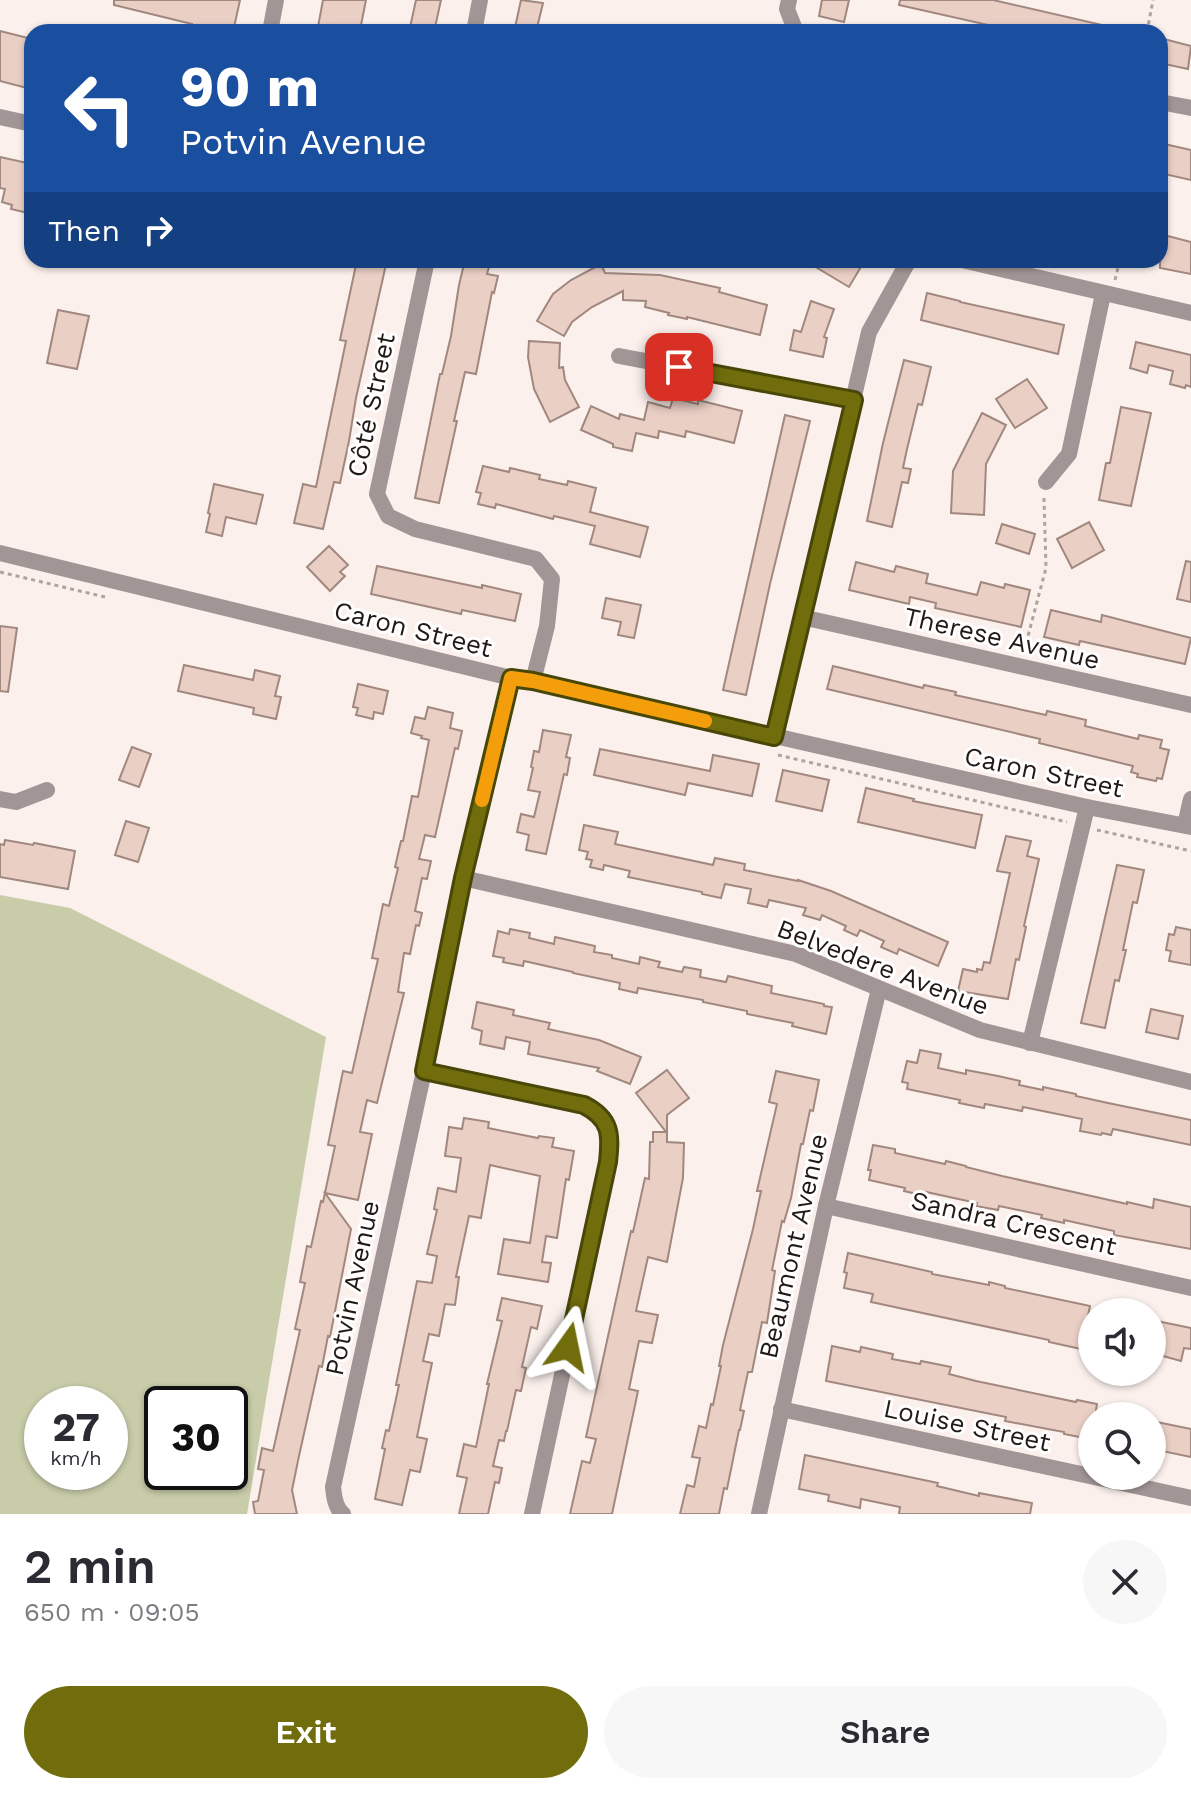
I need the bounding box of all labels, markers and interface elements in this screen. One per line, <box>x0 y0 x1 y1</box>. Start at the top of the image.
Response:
text: 90 m <box>180 54 319 120</box>
icon: left <box>48 56 152 160</box>
text: Potvin Avenue <box>180 121 427 163</box>
icon: right <box>136 208 180 252</box>
text: Then <box>48 213 120 248</box>
street label: Côté Street <box>341 330 401 480</box>
pin <box>645 333 713 401</box>
icon: arrive <box>657 345 701 389</box>
street label: Caron Street <box>331 595 495 663</box>
street label: Therese Avenue <box>901 601 1103 675</box>
street label: Caron Street <box>962 741 1126 803</box>
street label: Belvedere Avenue <box>773 913 993 1021</box>
street label: Beaumont Avenue <box>753 1131 833 1361</box>
street label: Sandra Crescent <box>908 1185 1120 1261</box>
street label: Potvin Avenue <box>319 1198 385 1378</box>
map controls <box>1078 1298 1166 1490</box>
button: sound <box>1078 1298 1166 1386</box>
position arrow <box>526 1305 610 1389</box>
speed limit sign: 30 <box>144 1386 248 1490</box>
street label: Louise Street <box>881 1393 1053 1457</box>
button: search <box>1078 1402 1166 1490</box>
text: 27 <box>52 1404 100 1451</box>
text: km/h <box>50 1446 102 1470</box>
text: 2 min <box>24 1538 156 1595</box>
button: close <box>1083 1540 1167 1624</box>
text: 650 m · 09:05 <box>24 1597 200 1627</box>
button: Exit <box>24 1686 588 1778</box>
button: Share <box>604 1686 1167 1778</box>

